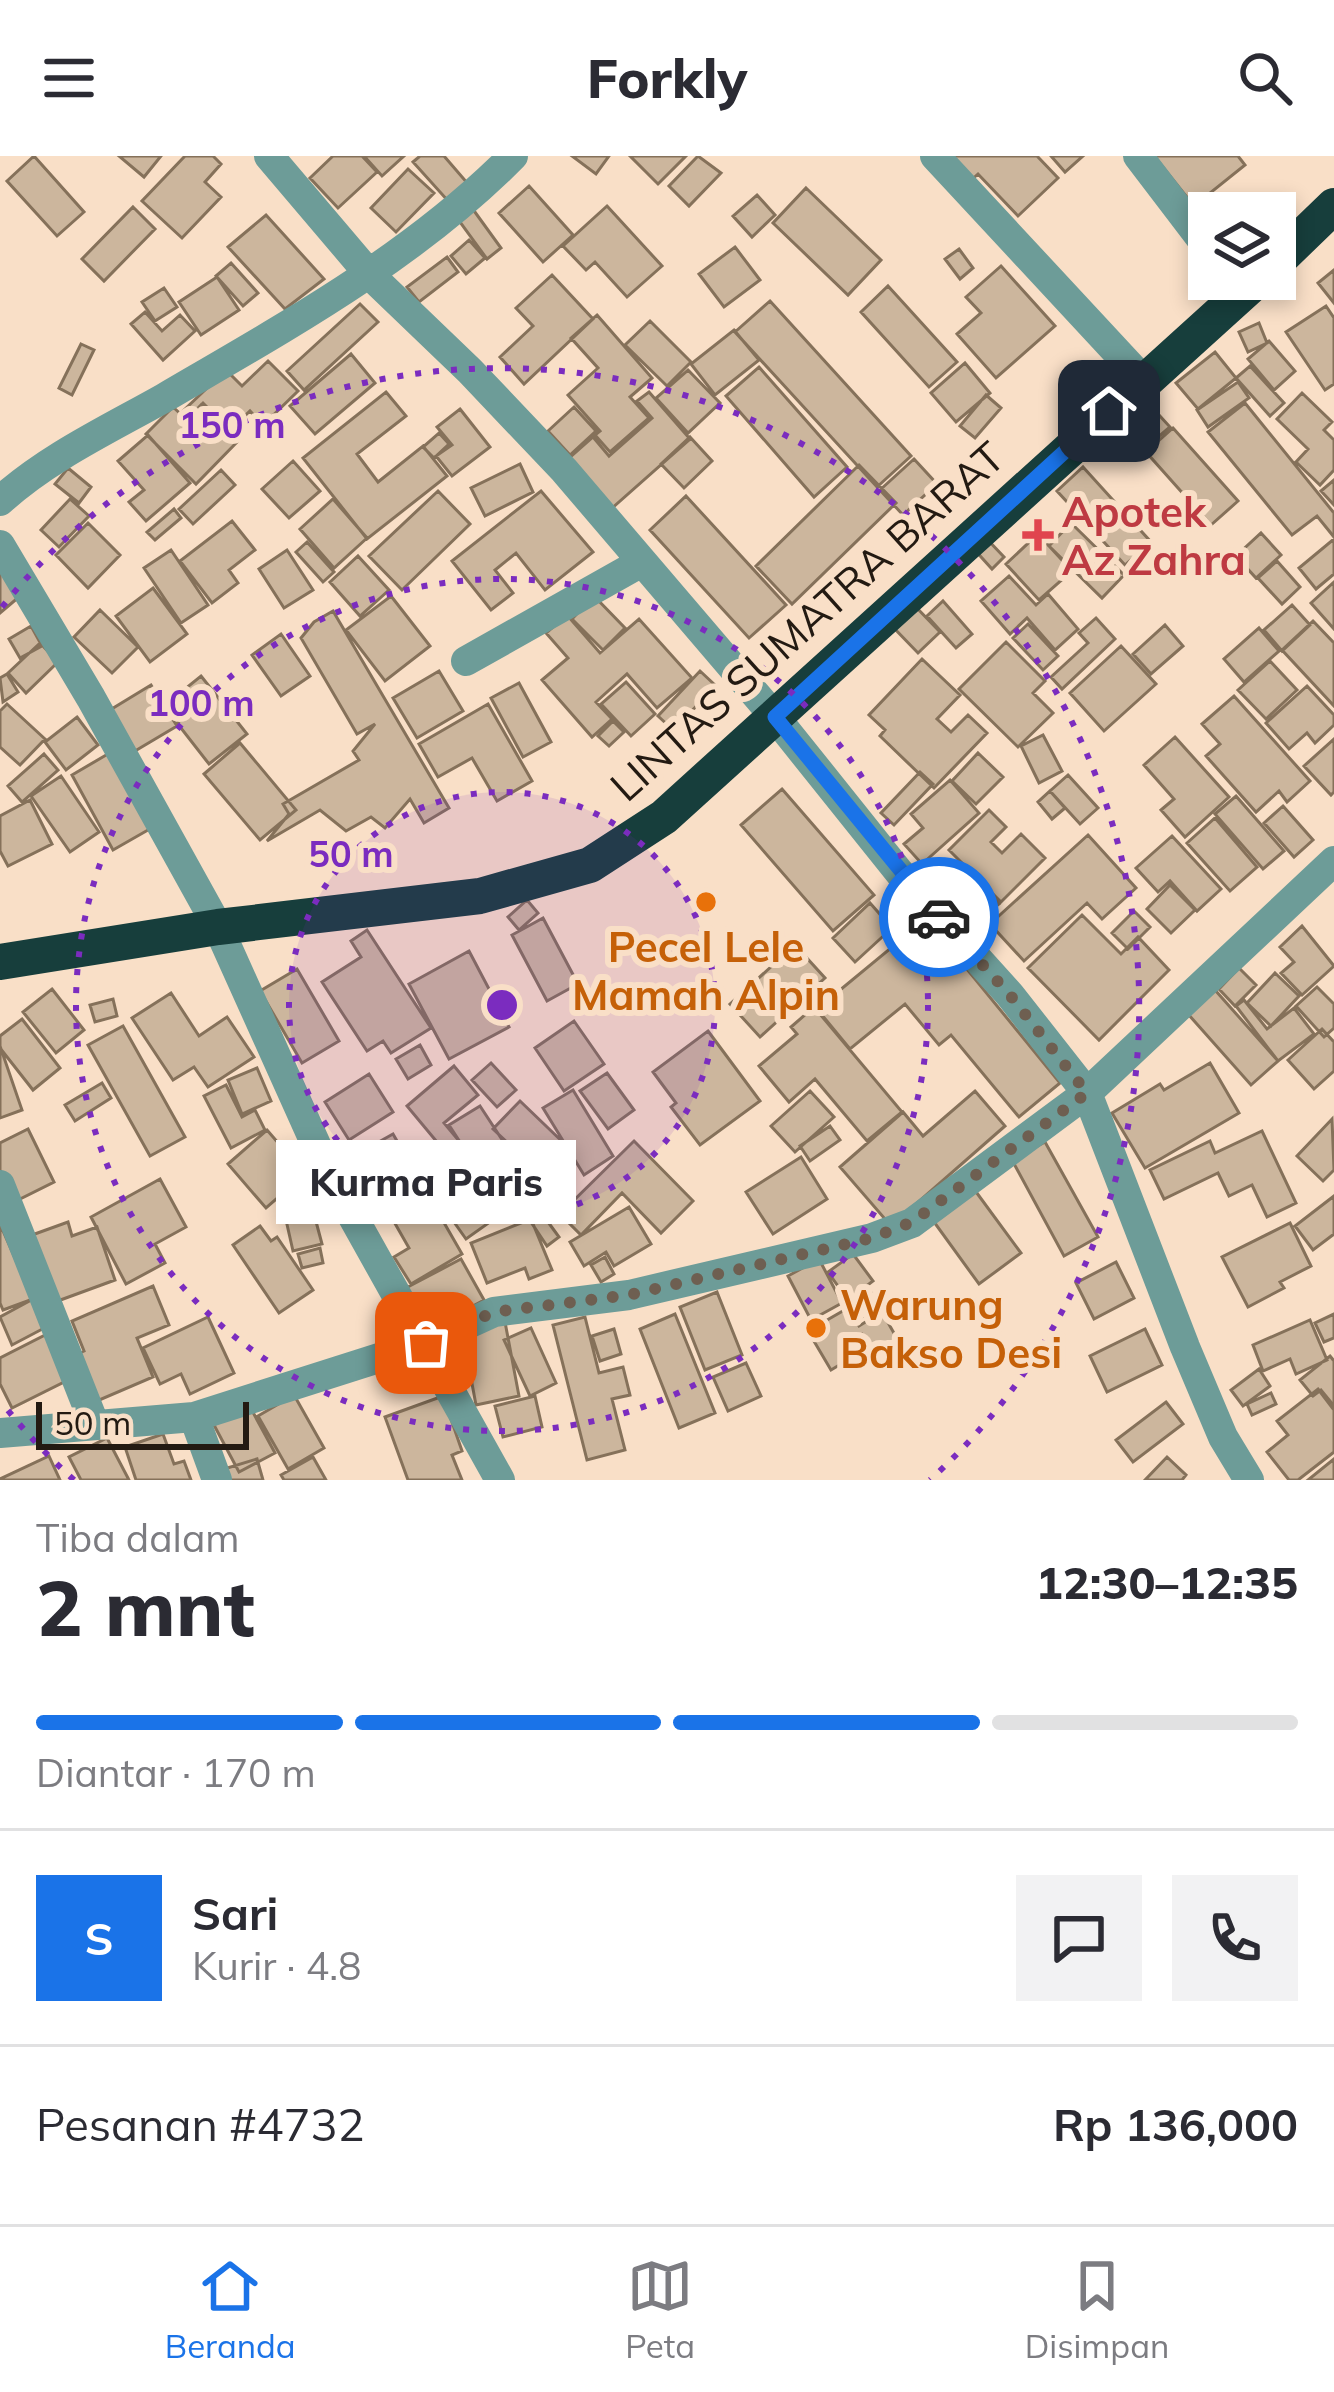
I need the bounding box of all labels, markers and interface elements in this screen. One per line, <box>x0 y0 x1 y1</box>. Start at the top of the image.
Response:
text: Forkly <box>587 44 747 112</box>
icon: menu <box>36 45 102 111</box>
icon: search <box>1232 45 1298 111</box>
map controls <box>1188 192 1296 300</box>
button: layers <box>1188 192 1296 300</box>
pin <box>1058 360 1160 462</box>
icon: home <box>1076 378 1142 444</box>
text: 150 m <box>178 402 286 447</box>
street label: LINTAS SUMATRA BARAT <box>599 430 1015 812</box>
place label: Apotek Az Zahra <box>1062 485 1246 586</box>
marker: Apotek Az Zahra <box>1025 522 1051 548</box>
text: 100 m <box>147 680 255 725</box>
text: 50 m <box>308 831 394 876</box>
courier <box>879 857 999 977</box>
icon: car <box>906 884 972 950</box>
marker: Pecel Lele Mamah Alpin <box>693 889 719 915</box>
place label: Pecel Lele Mamah Alpin <box>572 920 840 1021</box>
centre of rings <box>481 984 523 1026</box>
callout: Kurma Paris <box>276 1139 576 1223</box>
text: Kurma Paris <box>309 1157 543 1206</box>
place label: Warung Bakso Desi <box>840 1278 1062 1379</box>
pin <box>375 1292 477 1394</box>
icon: bag <box>393 1310 459 1376</box>
marker: Warung Bakso Desi <box>803 1315 829 1341</box>
scale bar <box>36 1396 249 1449</box>
text: 50 m <box>54 1402 131 1443</box>
text: Tiba dalam <box>36 1513 240 1562</box>
text: 12:30–12:35 <box>1036 1554 1298 1610</box>
text: 2 mnt <box>36 1558 255 1656</box>
text: Diantar · 170 m <box>36 1748 316 1797</box>
button: chat <box>1016 1875 1142 2001</box>
button: phone <box>1172 1875 1298 2001</box>
text: Sari <box>192 1885 278 1941</box>
text: S <box>84 1910 114 1966</box>
text: Kurir · 4.8 <box>192 1941 362 1990</box>
text: Pesanan #4732 <box>36 2096 365 2152</box>
text: Rp 136,000 <box>1053 2096 1298 2152</box>
tab: Beranda <box>165 2253 296 2366</box>
tab: Peta <box>625 2253 695 2366</box>
tab: Disimpan <box>1025 2253 1169 2366</box>

